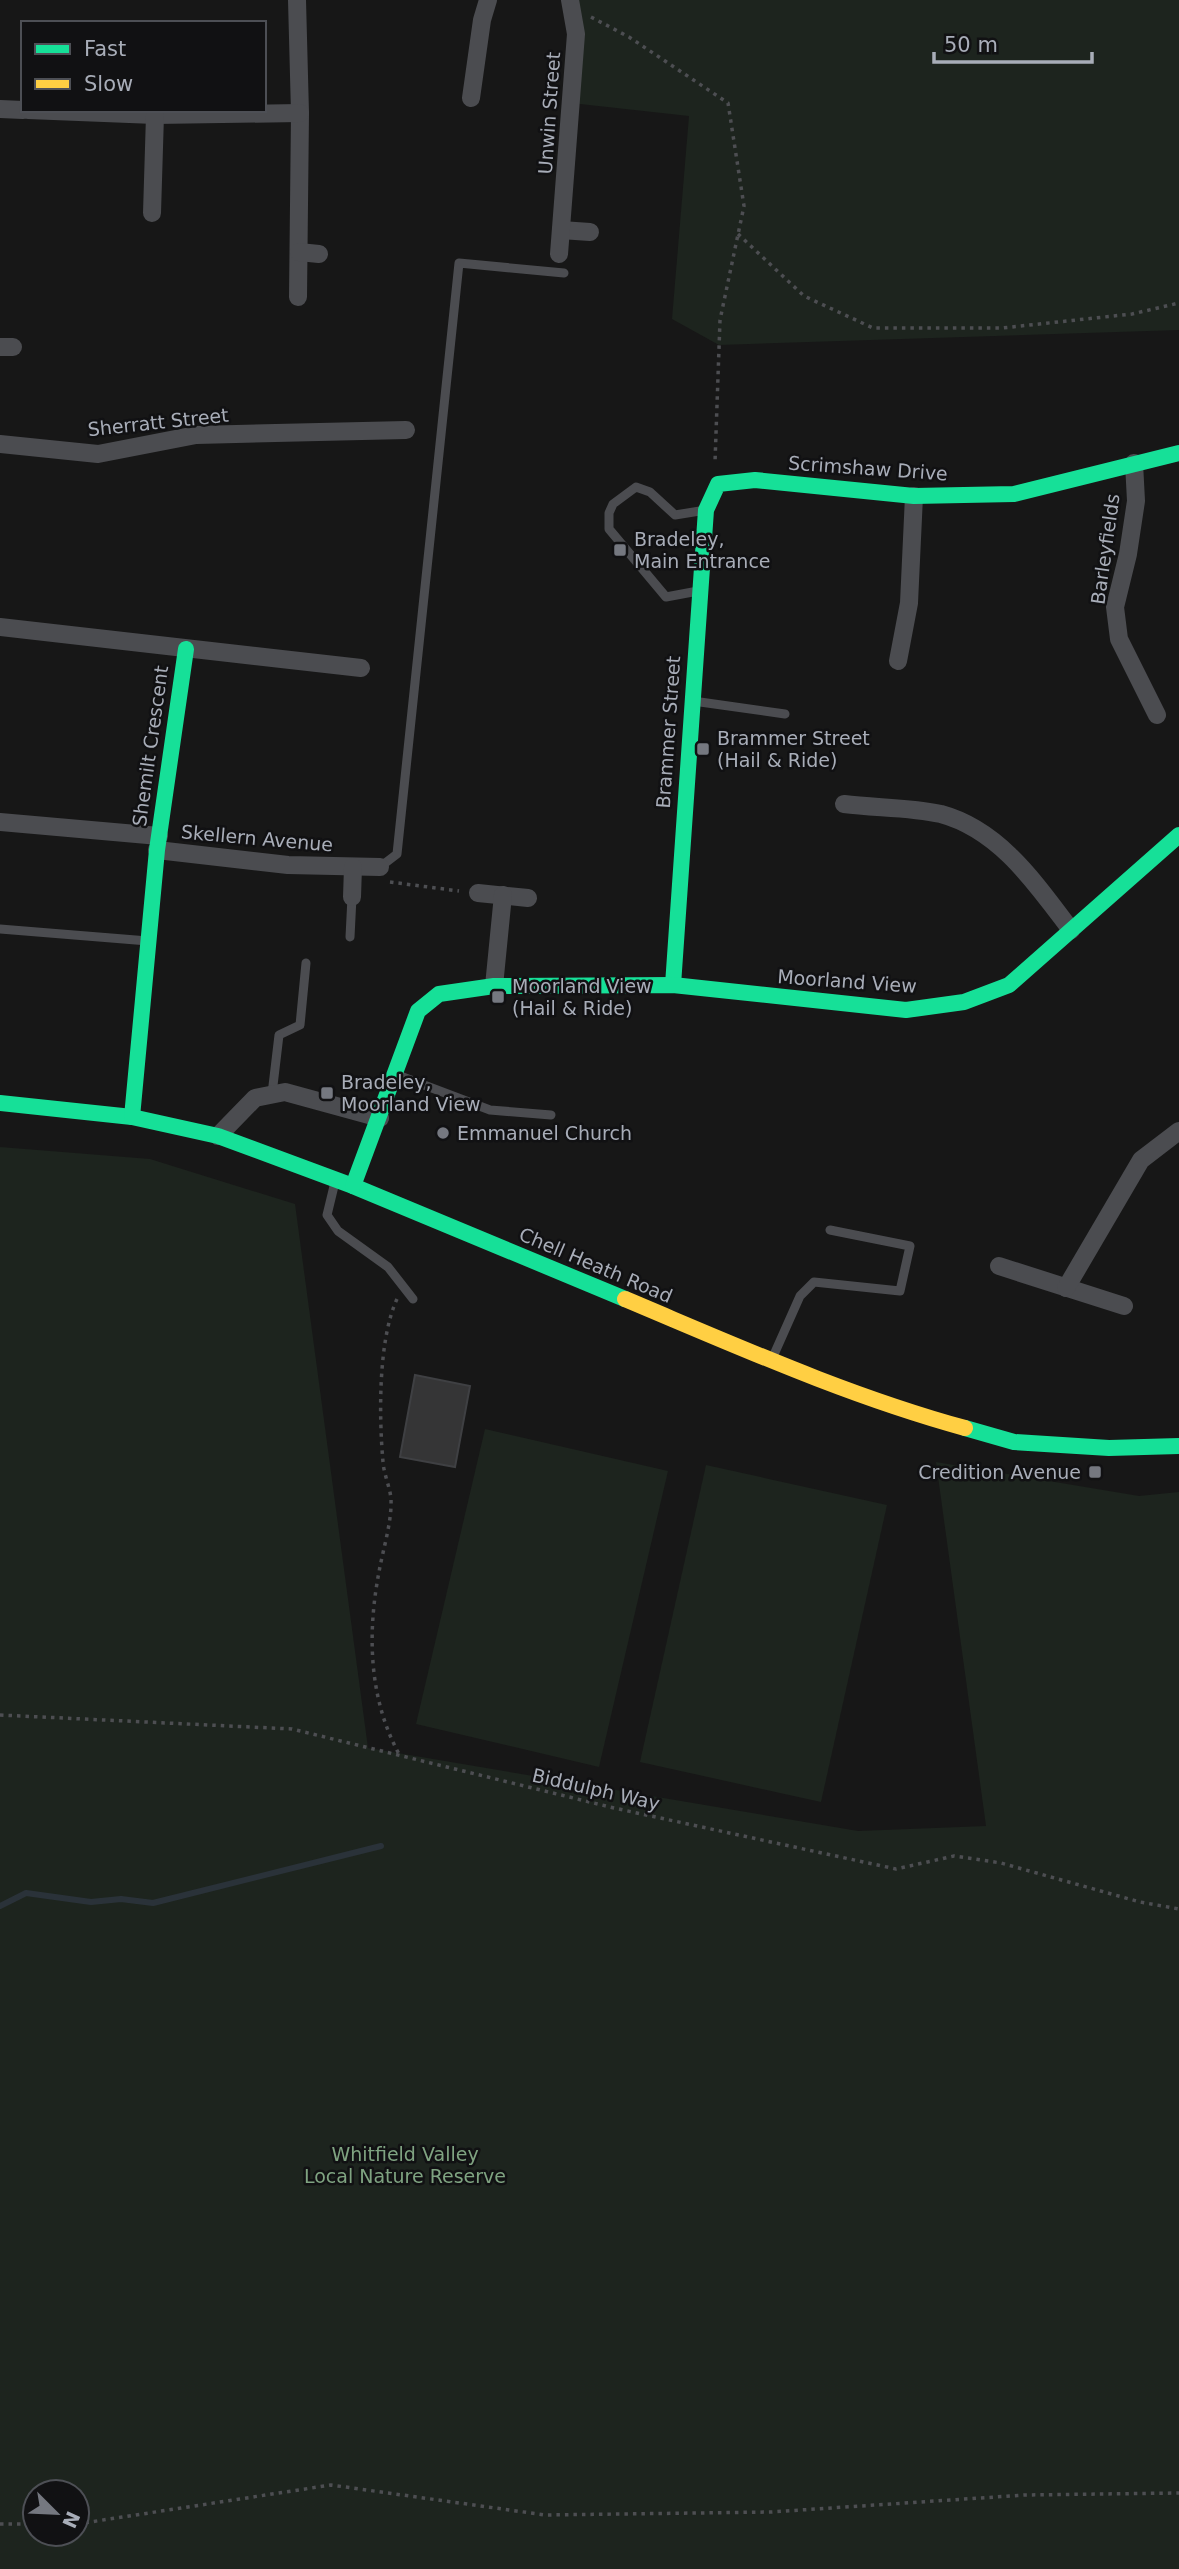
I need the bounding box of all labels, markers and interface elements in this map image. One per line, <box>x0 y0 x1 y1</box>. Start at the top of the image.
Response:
legend <box>21 21 266 112</box>
scale bar <box>934 21 1092 65</box>
text: 50 m <box>944 33 998 57</box>
text: Fast <box>84 37 126 61</box>
street label: Unwin Street <box>534 51 564 175</box>
text: Slow <box>84 72 133 96</box>
street label: Sherratt Street <box>87 404 229 440</box>
street label: Scrimshaw Drive <box>787 451 949 485</box>
street label: Barleyfields <box>1086 492 1124 606</box>
place label: Bradeley, Main Entrance <box>634 528 771 572</box>
marker: Bradeley, Main Entrance <box>612 542 628 558</box>
street label: Brammer Street <box>652 655 684 809</box>
street label: Shemilt Crescent <box>128 664 172 828</box>
place label: Brammer Street (Hail & Ride) <box>717 727 870 771</box>
marker: Brammer Street (Hail & Ride) <box>695 741 711 757</box>
street label: Skellern Avenue <box>180 820 334 856</box>
street label: Moorland View <box>777 965 917 997</box>
place label: Moorland View (Hail & Ride) <box>512 975 652 1019</box>
marker: Moorland View (Hail & Ride) <box>490 989 506 1005</box>
place label: Bradeley, Moorland View <box>341 1071 481 1115</box>
marker: Bradeley, Moorland View <box>319 1085 335 1101</box>
place label: Emmanuel Church <box>457 1122 632 1144</box>
marker: Emmanuel Church <box>435 1125 451 1141</box>
street label: Chell Heath Road <box>516 1223 676 1307</box>
place label: Credition Avenue <box>918 1461 1081 1483</box>
marker: Credition Avenue <box>1087 1464 1103 1480</box>
street label: Biddulph Way <box>530 1764 662 1814</box>
park label: Whitfield Valley Local Nature Reserve <box>304 2143 506 2187</box>
north arrow <box>21 2478 91 2548</box>
text: N <box>58 2508 85 2532</box>

